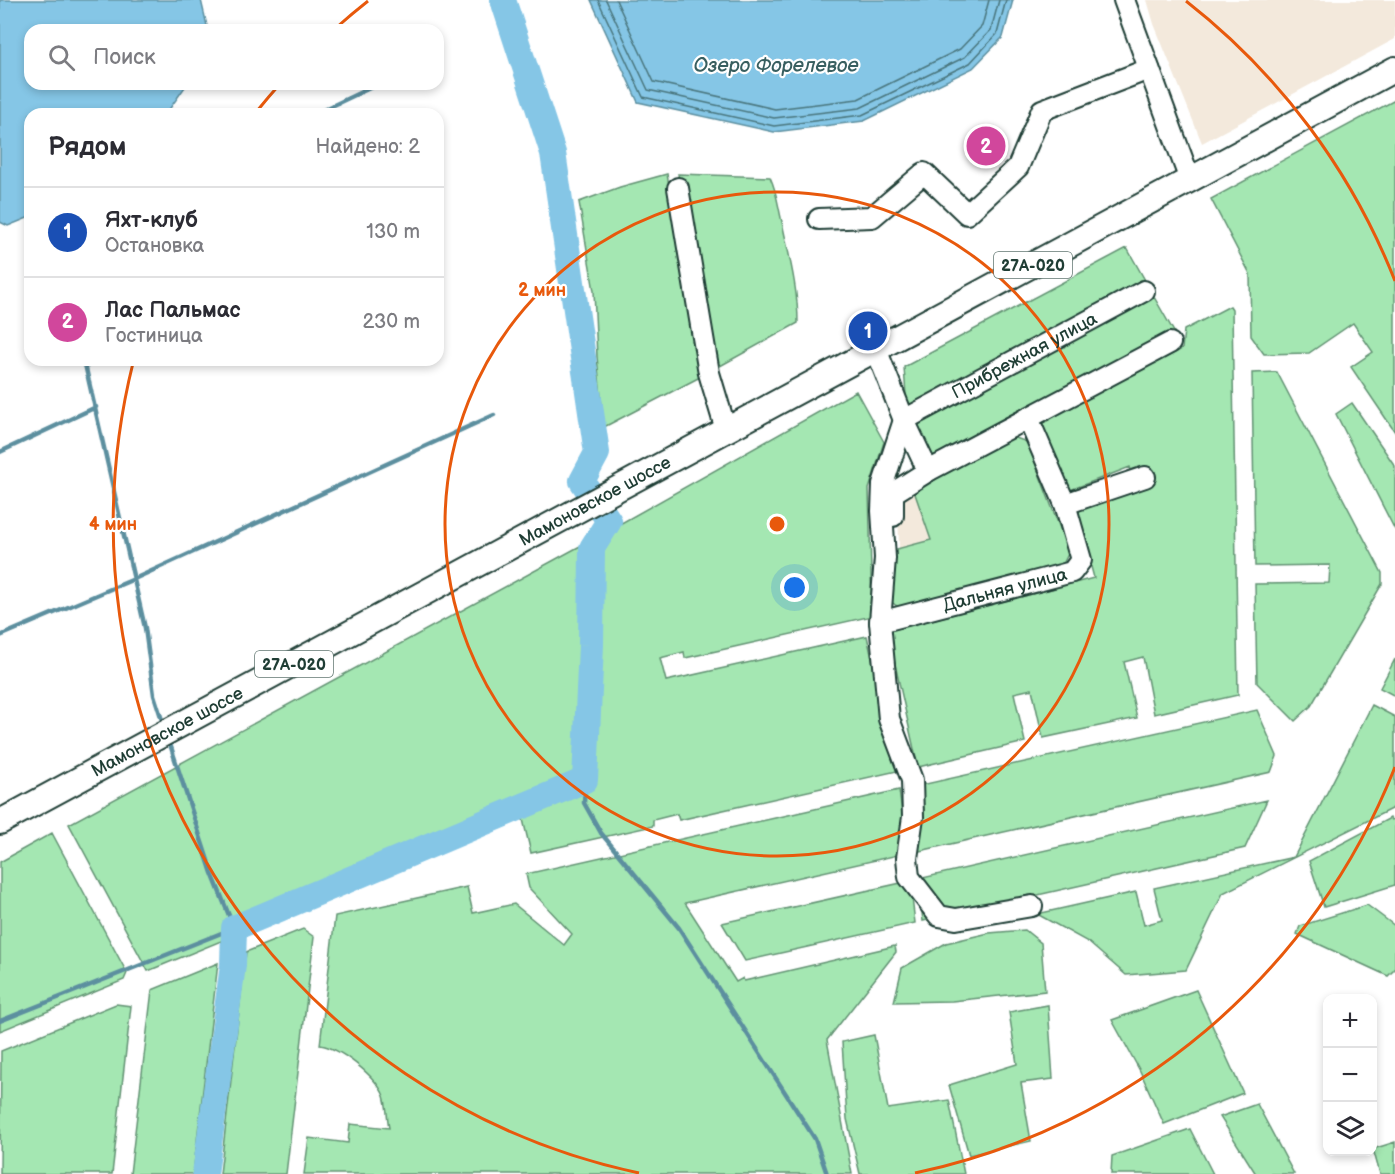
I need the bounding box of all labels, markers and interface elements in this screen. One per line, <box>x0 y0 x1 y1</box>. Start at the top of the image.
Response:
search box <box>24 24 444 90</box>
icon: search <box>45 41 78 74</box>
text: Поиск <box>93 44 156 71</box>
water label: Озеро Форелевое <box>693 54 859 78</box>
pin: 2 <box>966 124 1006 168</box>
text: Рядом <box>48 132 126 163</box>
text: Найдено: 2 <box>316 135 420 159</box>
text: Яхт-клуб <box>105 207 198 234</box>
text: 1 <box>63 220 72 244</box>
text: 130 m <box>366 220 420 244</box>
text: Остановка <box>105 234 204 258</box>
road number: 27А-020 <box>994 252 1072 278</box>
text: 2 мин <box>518 280 566 301</box>
text: Лас Пальмас <box>105 297 241 324</box>
pin: 1 <box>848 308 888 354</box>
street label: Прибрежная улица <box>948 308 1101 403</box>
text: 2 <box>62 310 73 334</box>
text: 230 m <box>363 310 420 334</box>
text: Гостиница <box>105 324 203 348</box>
street label: Мамоновское шоссе <box>516 452 675 551</box>
text: 4 мин <box>89 514 137 535</box>
centre of rings <box>767 514 787 534</box>
street label: Дальняя улица <box>941 564 1070 616</box>
your location <box>780 573 809 602</box>
road number: 27А-020 <box>255 651 333 677</box>
street label: Мамоновское шоссе <box>88 683 247 782</box>
map controls <box>1323 994 1377 1156</box>
button: + <box>1323 994 1377 1048</box>
button: − <box>1323 1048 1377 1102</box>
button: layers <box>1323 1102 1377 1156</box>

